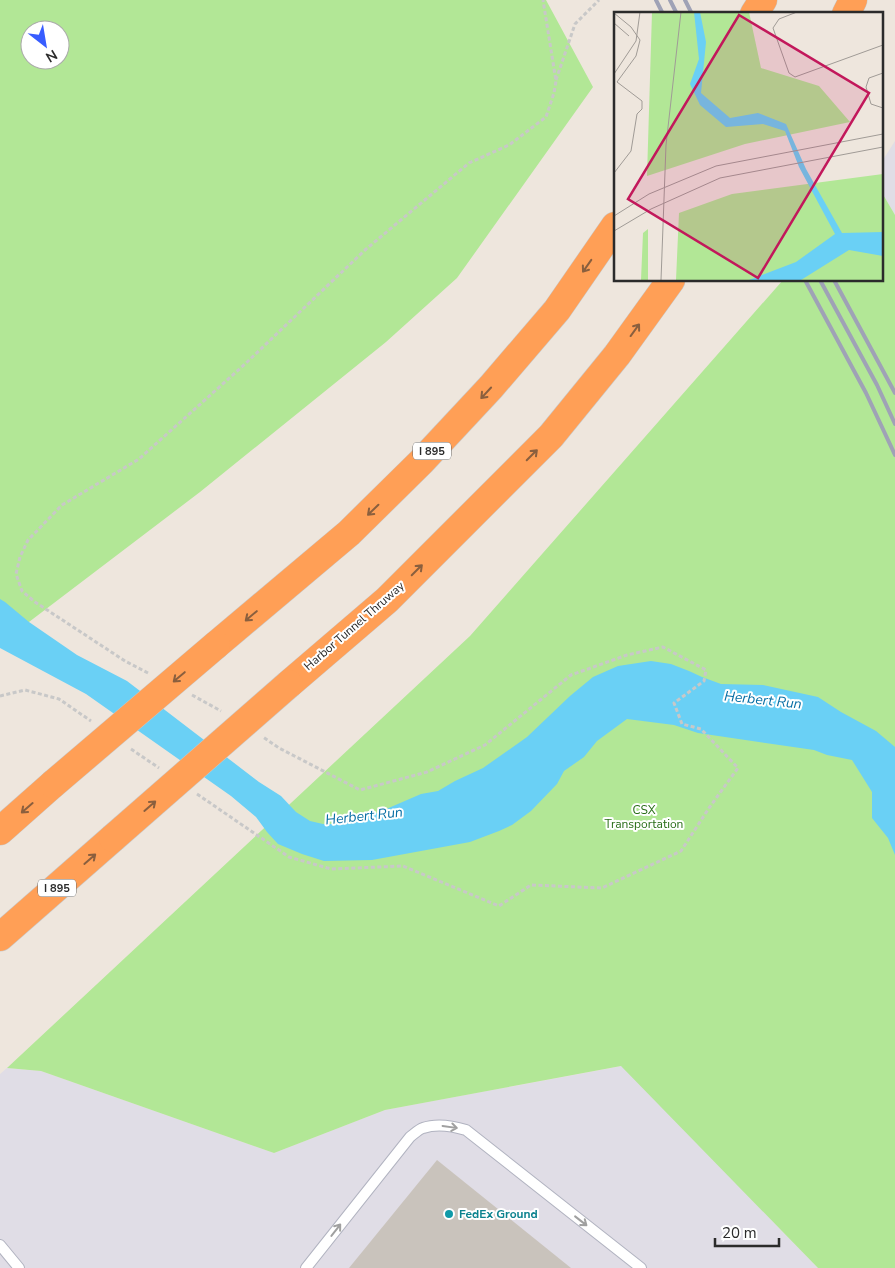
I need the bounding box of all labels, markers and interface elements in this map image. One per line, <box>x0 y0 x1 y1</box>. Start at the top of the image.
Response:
inset map <box>614 12 882 281</box>
north arrow <box>20 20 70 70</box>
text: N <box>42 45 61 67</box>
one-way arrow <box>582 259 592 273</box>
one-way arrow <box>630 323 640 337</box>
one-way arrow <box>480 387 492 399</box>
road number: I 895 <box>413 442 451 460</box>
one-way arrow <box>525 449 538 461</box>
one-way arrow <box>367 503 379 516</box>
one-way arrow <box>410 564 423 576</box>
street label: Harbor Tunnel Thruway <box>300 577 408 674</box>
one-way arrow <box>244 611 257 622</box>
one-way arrow <box>173 671 186 683</box>
water label: Herbert Run <box>723 686 803 714</box>
one-way arrow <box>143 800 156 812</box>
one-way arrow <box>20 802 33 814</box>
water label: Herbert Run <box>324 802 404 830</box>
park label: CSX Transportation <box>605 802 683 832</box>
one-way arrow <box>83 853 96 865</box>
road number: I 895 <box>38 880 76 896</box>
one-way arrow <box>442 1122 458 1132</box>
place label: FedEx Ground <box>459 1206 538 1222</box>
marker: FedEx Ground <box>443 1208 455 1220</box>
one-way arrow <box>574 1215 587 1226</box>
scale bar <box>715 1216 779 1248</box>
text: 20 m <box>722 1223 757 1243</box>
one-way arrow <box>330 1224 341 1237</box>

